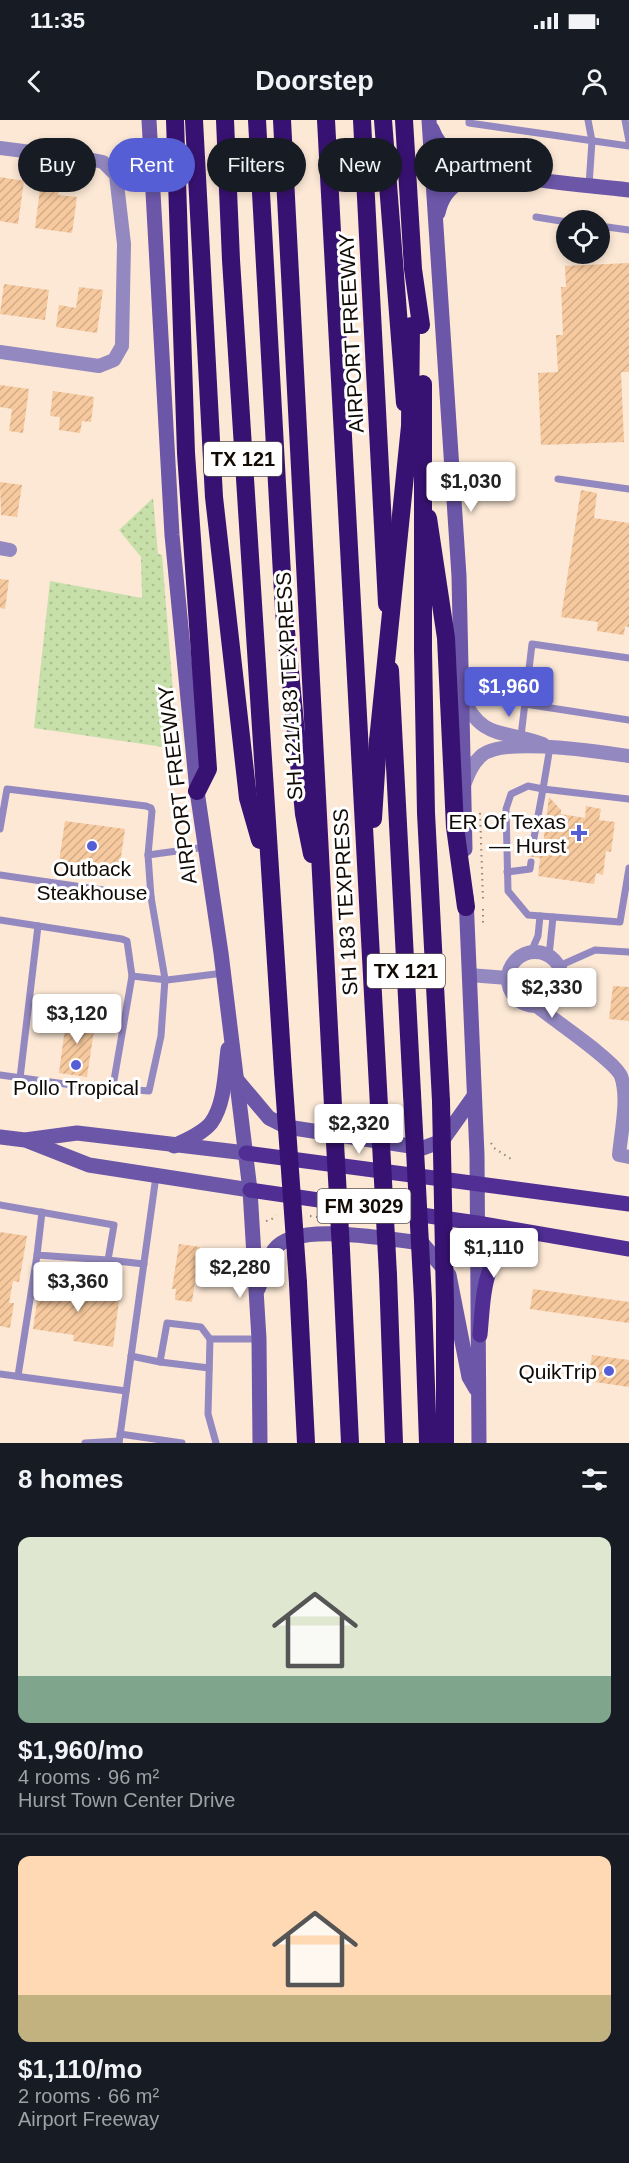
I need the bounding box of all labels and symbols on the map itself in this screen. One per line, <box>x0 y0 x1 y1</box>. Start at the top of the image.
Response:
street label: AIRPORT FREEWAY <box>334 233 368 433</box>
road number: TX 121 <box>204 442 282 476</box>
pin: $1,030 <box>422 462 520 513</box>
street label: SH 121/183 TEXPRESS <box>272 571 306 801</box>
pin: $1,960 <box>460 667 558 718</box>
street label: AIRPORT FREEWAY <box>153 684 201 886</box>
street label: SH 183 TEXPRESS <box>329 808 361 996</box>
place label: ER Of Texas — Hurst <box>449 810 566 857</box>
marker: ER Of Texas — Hurst <box>570 824 588 842</box>
marker: Outback Steakhouse <box>85 839 99 853</box>
place label: Outback Steakhouse <box>37 857 147 904</box>
road number: TX 121 <box>367 954 445 988</box>
pin: $2,330 <box>503 968 601 1019</box>
pin: $3,120 <box>28 994 126 1045</box>
marker: Pollo Tropical <box>69 1058 83 1072</box>
place label: Pollo Tropical <box>13 1076 139 1099</box>
pin: $2,320 <box>310 1104 408 1155</box>
road number: FM 3029 <box>318 1189 410 1223</box>
pin: $1,110 <box>445 1228 543 1279</box>
pin: $2,280 <box>191 1248 289 1299</box>
pin: $3,360 <box>29 1262 127 1313</box>
place label: QuikTrip <box>518 1360 597 1383</box>
marker: QuikTrip <box>602 1364 616 1378</box>

